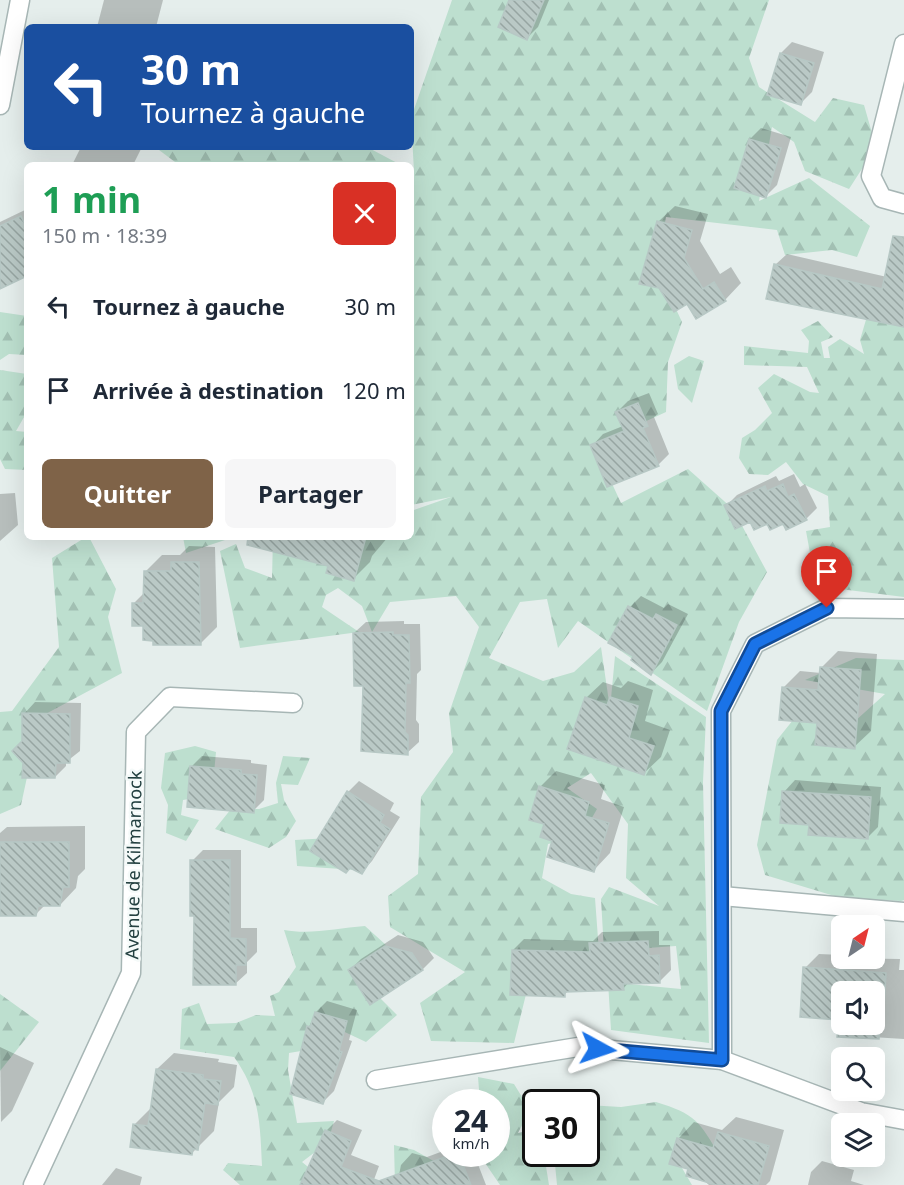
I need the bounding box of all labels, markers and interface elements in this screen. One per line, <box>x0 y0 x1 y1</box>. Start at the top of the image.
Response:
text: 30 m <box>141 40 241 97</box>
icon: left <box>42 48 120 126</box>
text: Tournez à gauche <box>141 94 365 131</box>
text: 1 min <box>42 175 141 224</box>
button: close <box>333 182 396 245</box>
text: 150 m · 18:39 <box>42 222 167 249</box>
icon: left <box>42 290 75 323</box>
text: Tournez à gauche <box>93 291 285 321</box>
text: 30 m <box>345 291 396 321</box>
icon: arrive <box>42 374 75 407</box>
text: Arrivée à destination <box>93 375 324 405</box>
text: 120 m <box>342 375 406 405</box>
button: Quitter <box>42 459 213 528</box>
button: Partager <box>225 459 396 528</box>
pin <box>801 546 852 608</box>
icon: arrive <box>810 555 843 588</box>
street label: Avenue de Kilmarnock <box>119 770 147 960</box>
north arrow <box>831 915 885 969</box>
map controls <box>831 915 885 1167</box>
button: sound <box>831 981 885 1035</box>
position arrow <box>566 1017 630 1081</box>
button: search <box>831 1047 885 1101</box>
speed limit sign: 30 <box>522 1089 600 1167</box>
text: 24 <box>454 1100 488 1141</box>
button: layers <box>831 1113 885 1167</box>
text: km/h <box>453 1133 489 1153</box>

